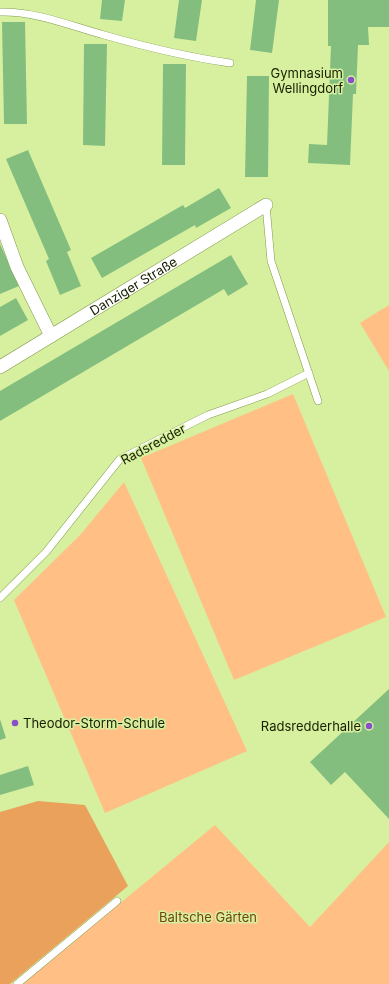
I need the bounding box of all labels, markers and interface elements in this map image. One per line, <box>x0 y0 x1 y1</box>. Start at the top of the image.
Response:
place label: Gymnasium Wellingdorf <box>271 65 343 96</box>
marker: Gymnasium Wellingdorf <box>346 75 356 85</box>
street label: Danziger Straße <box>87 253 180 319</box>
street label: Radsredder <box>118 420 188 468</box>
place label: Theodor-Storm-Schule <box>23 715 165 731</box>
marker: Theodor-Storm-Schule <box>10 718 20 728</box>
place label: Radsredderhalle <box>261 718 361 734</box>
marker: Radsredderhalle <box>364 721 374 731</box>
park label: Baltsche Gärten <box>159 909 257 925</box>

